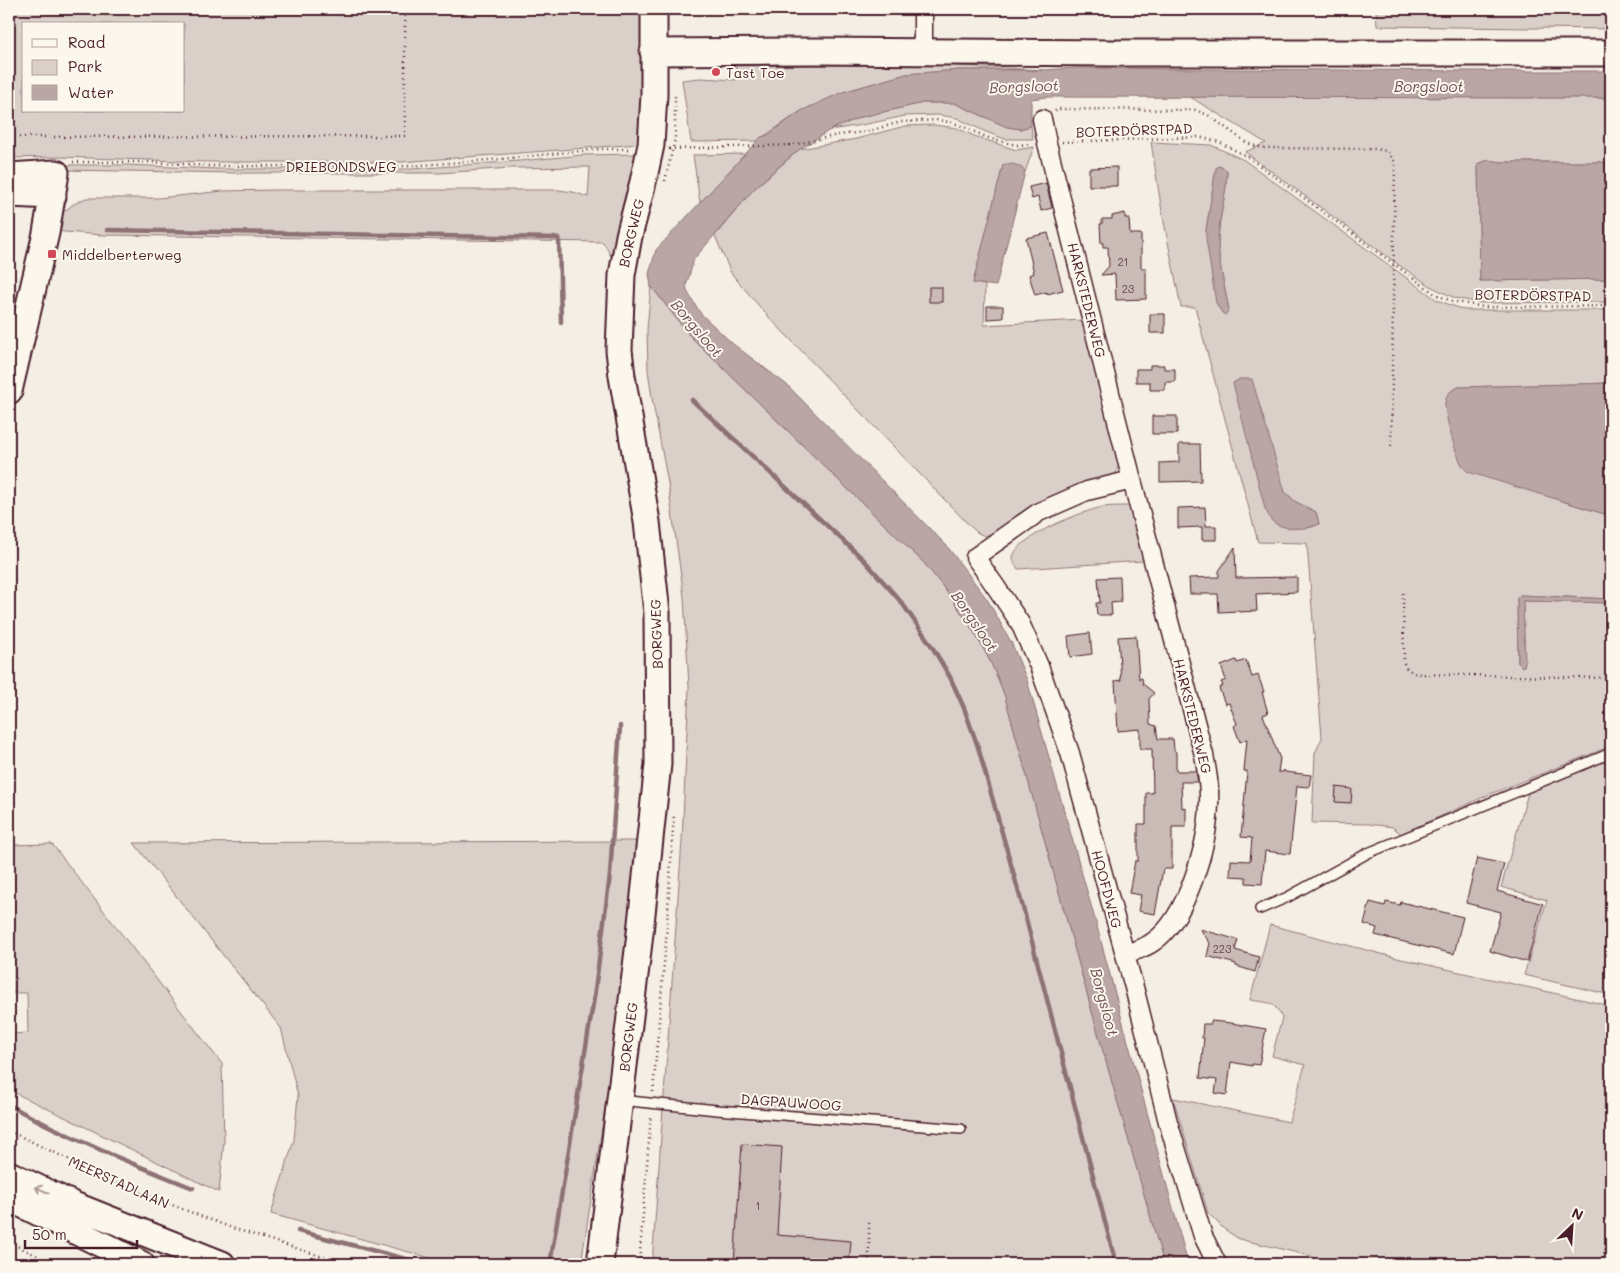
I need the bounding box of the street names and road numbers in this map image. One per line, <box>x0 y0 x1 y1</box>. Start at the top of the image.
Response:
street label: BOTERDÖRSTPAD <box>1075 118 1193 142</box>
street label: DRIEBONDSWEG <box>285 157 397 176</box>
street label: BORGWEG <box>614 197 648 269</box>
street label: HARKSTEDERWEG <box>1063 240 1111 360</box>
street label: BOTERDÖRSTPAD <box>1474 284 1592 306</box>
street label: BORGWEG <box>645 599 667 669</box>
street label: HARKSTEDERWEG <box>1169 656 1217 776</box>
street label: HOOFDWEG <box>1087 848 1127 930</box>
street label: BORGWEG <box>614 1001 642 1073</box>
street label: DAGPAUWOOG <box>740 1089 842 1115</box>
street label: MEERSTADLAAN <box>66 1151 172 1213</box>

